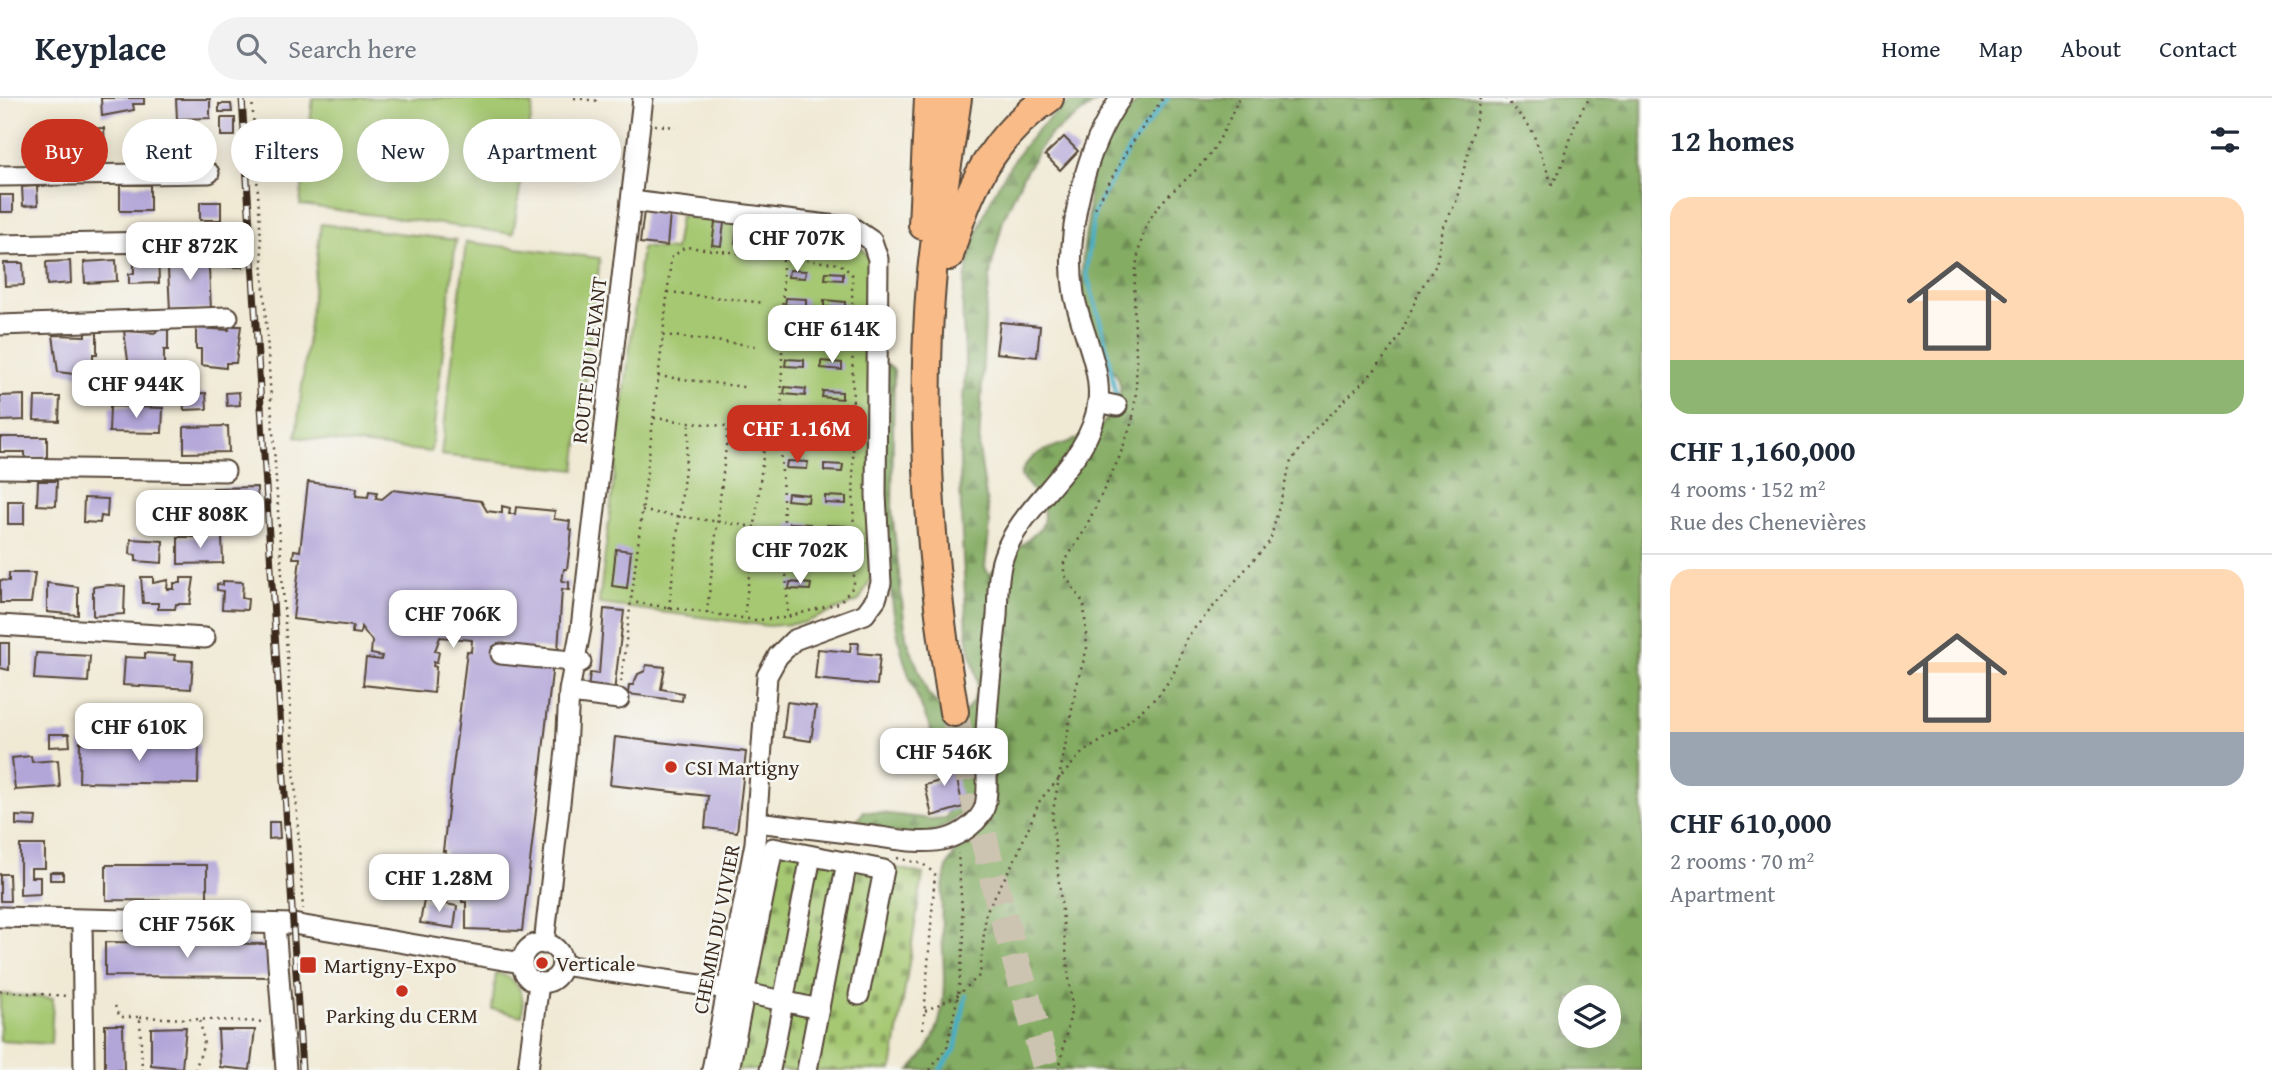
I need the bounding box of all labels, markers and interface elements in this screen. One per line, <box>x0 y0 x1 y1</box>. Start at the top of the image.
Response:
search box <box>208 17 698 80</box>
text: Keyplace <box>35 24 166 72</box>
icon: search <box>232 29 270 67</box>
text: Search here <box>288 29 417 68</box>
text: Home <box>1882 31 1941 66</box>
text: Map <box>1979 31 2023 66</box>
text: About <box>2061 31 2121 66</box>
text: Contact <box>2159 31 2237 66</box>
text: 12 homes <box>1670 118 1795 162</box>
chip: Buy <box>21 119 108 182</box>
chip: Rent <box>122 119 217 182</box>
chip: Filters <box>231 119 343 182</box>
chip: New <box>357 119 449 182</box>
chip: Apartment <box>463 119 621 182</box>
icon: filters <box>2206 121 2244 159</box>
pin: CHF 707K <box>725 214 869 274</box>
text: CHF 707K <box>749 220 845 253</box>
pin: CHF 872K <box>118 222 262 282</box>
text: CHF 872K <box>142 228 238 261</box>
icon: home <box>1894 243 2020 369</box>
street label: ROUTE DU LEVANT <box>563 275 615 445</box>
pin: CHF 614K <box>760 306 904 365</box>
text: CHF 614K <box>784 311 880 344</box>
pin: CHF 944K <box>64 360 208 420</box>
text: CHF 944K <box>88 366 184 399</box>
pin: CHF 1.16M <box>717 406 877 465</box>
text: CHF 1.16M <box>743 411 851 444</box>
text: CHF 1,160,000 <box>1670 428 1856 472</box>
text: 4 rooms · 152 m² <box>1670 472 1825 505</box>
pin: CHF 808K <box>128 490 272 550</box>
text: CHF 808K <box>152 496 248 529</box>
text: Rue des Chenevières <box>1670 505 1866 538</box>
pin: CHF 702K <box>728 526 872 586</box>
text: CHF 702K <box>752 532 848 565</box>
pin: CHF 706K <box>381 590 525 650</box>
text: CHF 706K <box>405 596 501 629</box>
icon: home <box>1894 615 2020 741</box>
pin: CHF 610K <box>67 704 211 763</box>
text: CHF 610K <box>91 709 187 742</box>
pin: CHF 546K <box>872 728 1016 788</box>
text: CHF 546K <box>896 734 992 767</box>
place label: CSI Martigny <box>685 752 800 783</box>
marker: CSI Martigny <box>663 759 679 775</box>
text: CHF 610,000 <box>1670 800 1832 844</box>
street label: CHEMIN DU VIVIER <box>684 841 748 1017</box>
text: 2 rooms · 70 m² <box>1670 844 1814 877</box>
pin: CHF 1.28M <box>359 854 519 914</box>
text: CHF 1.28M <box>385 860 493 893</box>
text: Apartment <box>1670 877 1775 910</box>
pin: CHF 756K <box>115 900 259 960</box>
text: CHF 756K <box>139 906 235 939</box>
place label: Verticale <box>556 948 635 979</box>
place label: Martigny-Expo <box>324 950 456 981</box>
marker: Martigny-Expo <box>298 955 318 975</box>
marker: Verticale <box>534 955 550 971</box>
marker: Parking du CERM <box>394 983 410 999</box>
map controls <box>1558 985 1621 1048</box>
button: layers <box>1558 985 1621 1048</box>
place label: Parking du CERM <box>326 1000 478 1031</box>

